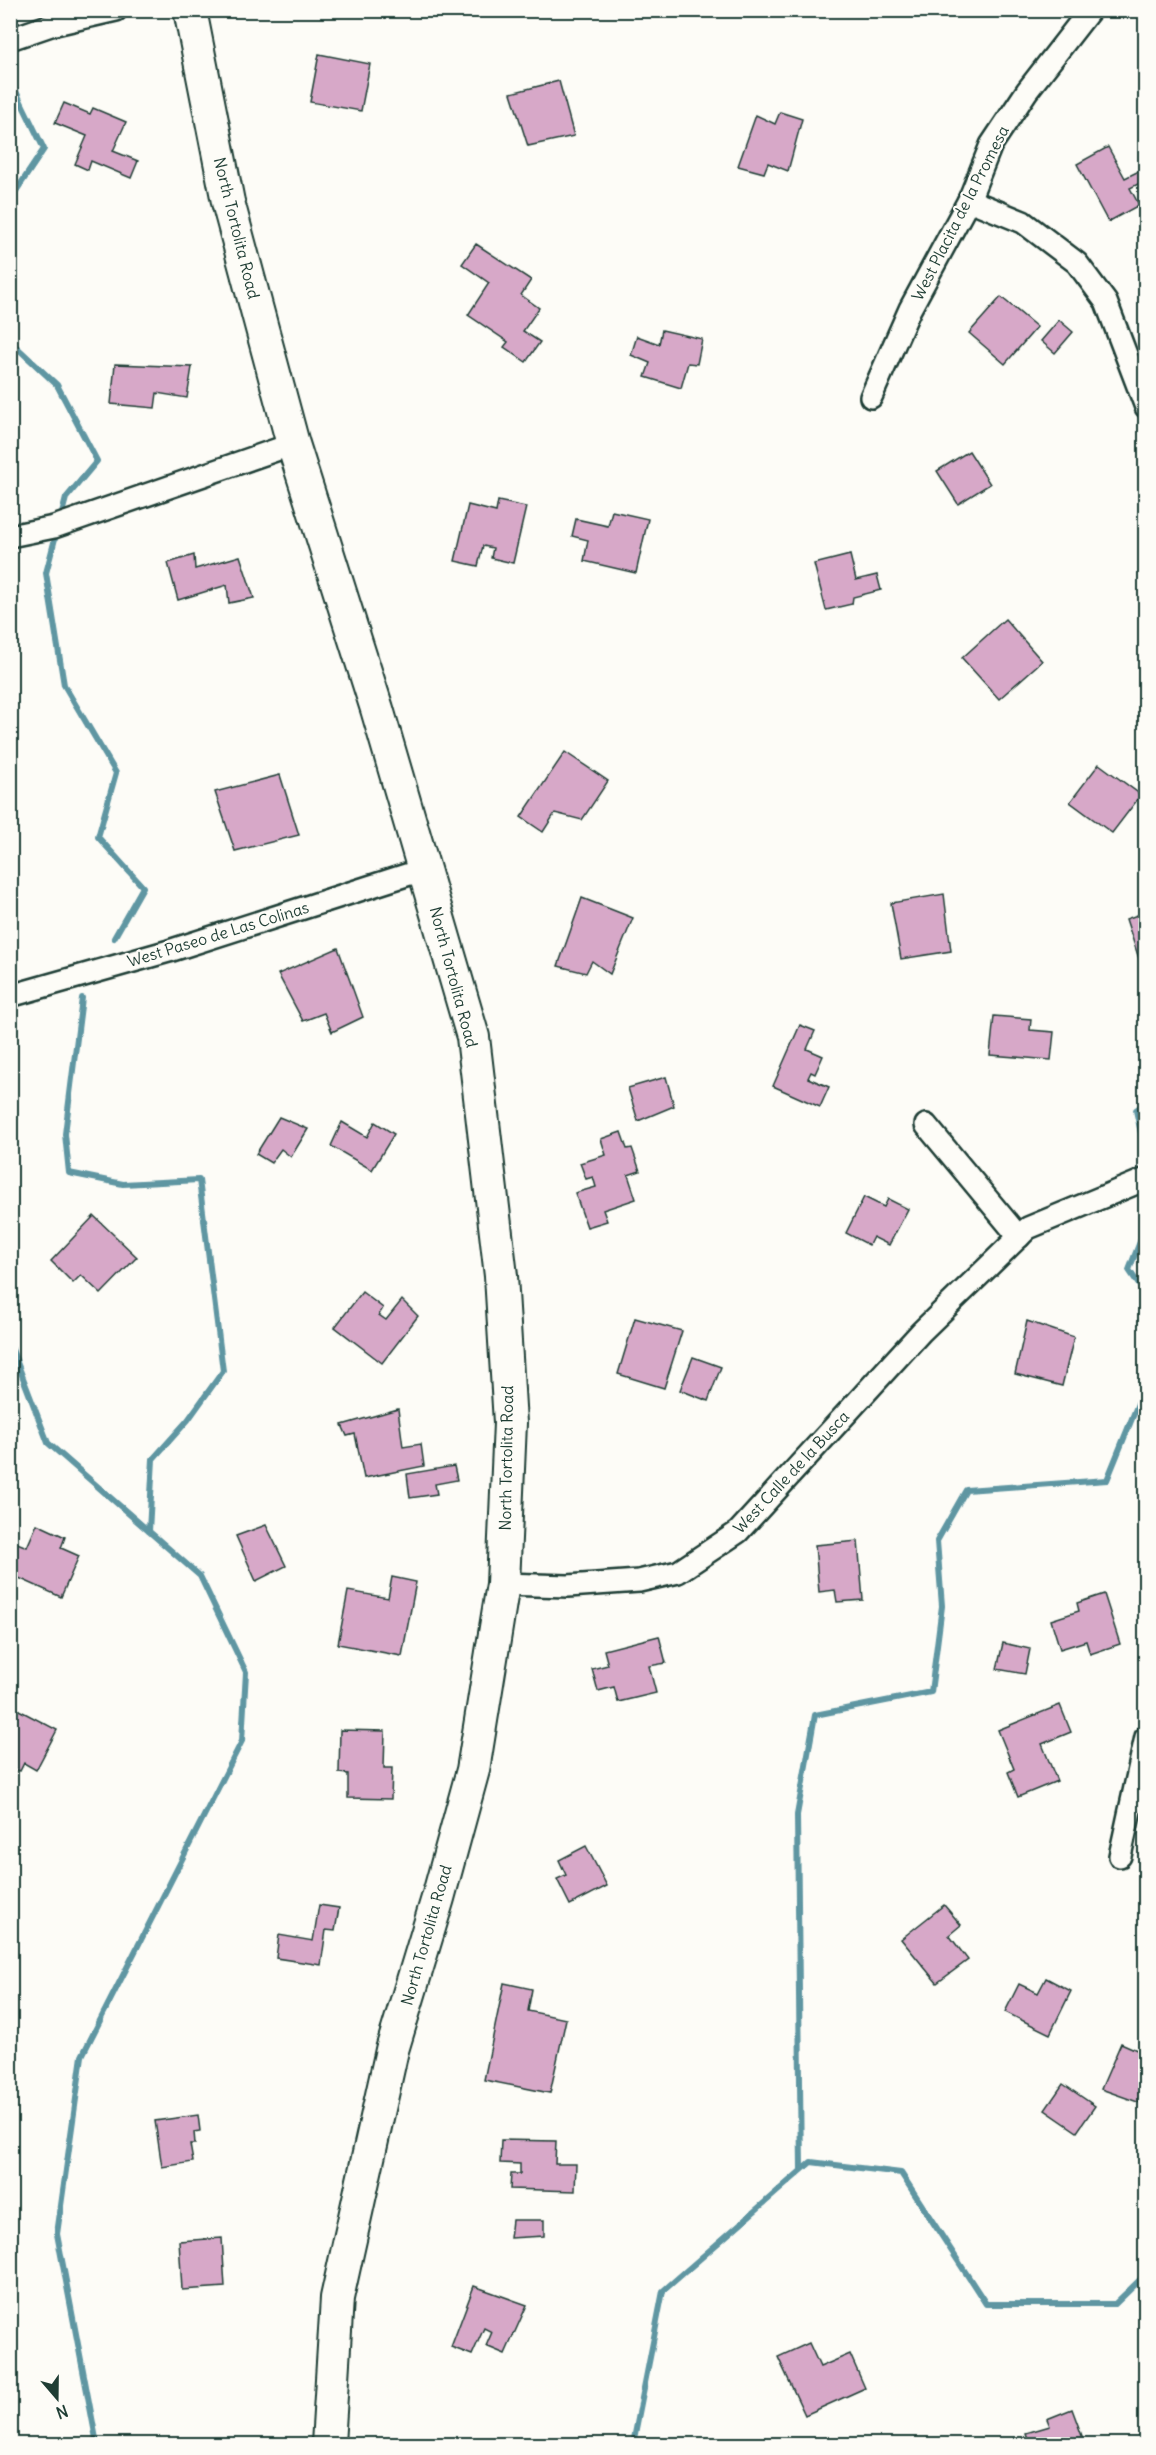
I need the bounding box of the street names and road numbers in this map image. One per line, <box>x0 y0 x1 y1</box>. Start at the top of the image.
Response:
street label: West Placita de la Promesa <box>907 122 1013 304</box>
street label: North Tortolita Road <box>210 155 264 301</box>
street label: West Paseo de Las Colinas <box>125 897 311 971</box>
street label: North Tortolita Road <box>426 904 482 1050</box>
street label: North Tortolita Road <box>495 1385 517 1531</box>
street label: West Calle de la Busca <box>729 1406 853 1538</box>
street label: North Tortolita Road <box>396 1862 456 2008</box>

